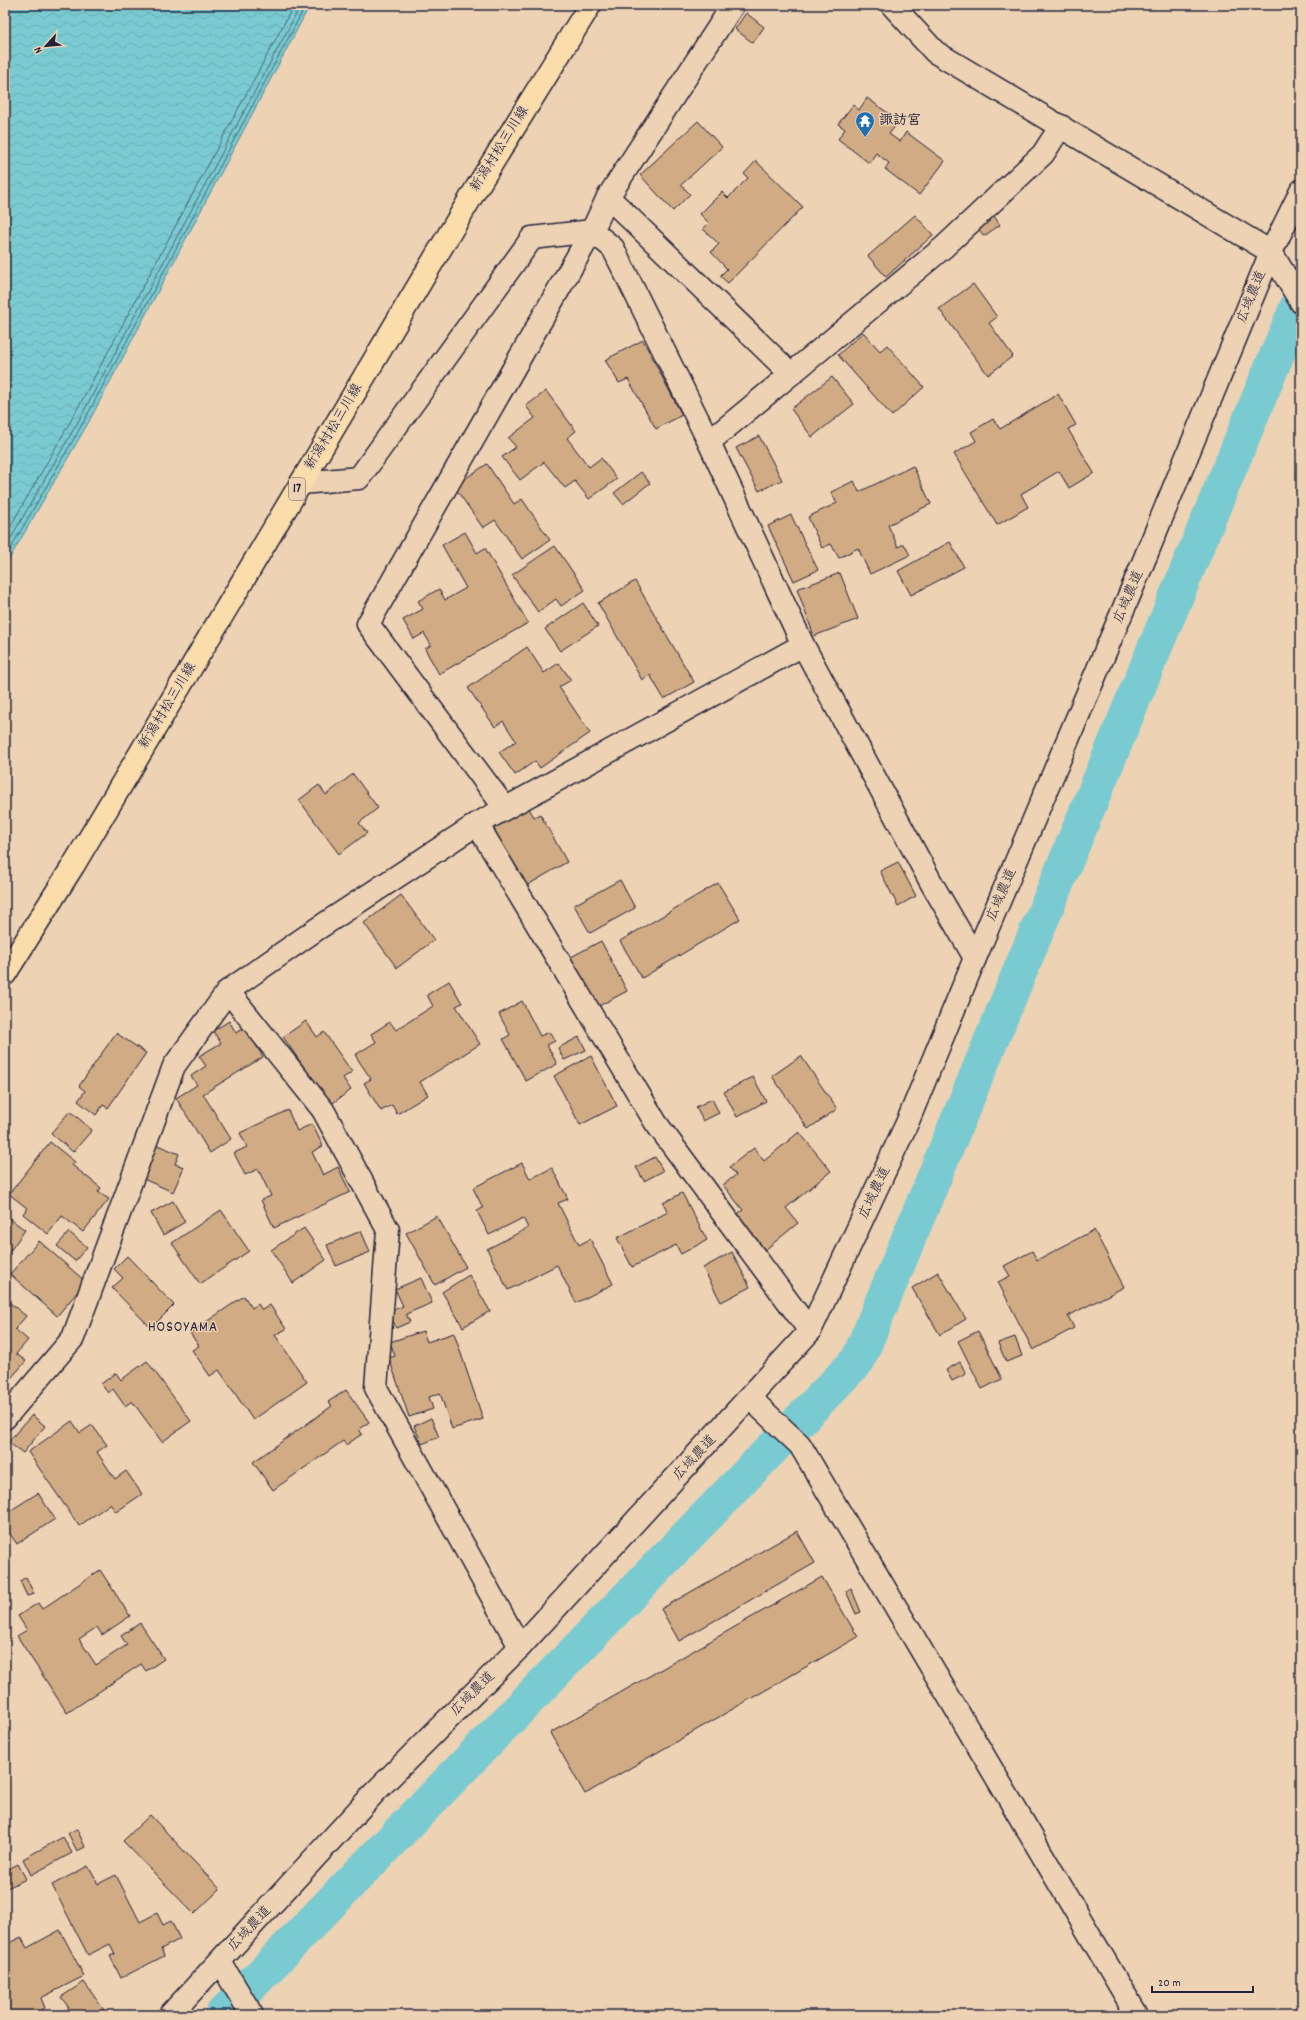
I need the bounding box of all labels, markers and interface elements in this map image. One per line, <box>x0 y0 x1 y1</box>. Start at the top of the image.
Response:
north arrow <box>26 26 66 66</box>
text: N <box>30 43 47 56</box>
street label: 新潟村松三川線 <box>466 102 534 196</box>
temple icon: 諏訪宮 <box>854 110 876 138</box>
place label: 諏訪宮 <box>879 111 921 131</box>
street label: 広域農道 <box>1232 267 1272 327</box>
street label: 新潟村松三川線 <box>300 380 368 474</box>
road number: 17 <box>289 478 305 500</box>
street label: 広域農道 <box>1109 567 1149 627</box>
street label: 新潟村松三川線 <box>134 659 202 753</box>
street label: 広域農道 <box>982 865 1022 925</box>
street label: 広域農道 <box>854 1163 896 1223</box>
district label: HOSOYAMA <box>148 1317 218 1339</box>
street label: 広域農道 <box>669 1431 721 1485</box>
street label: 広域農道 <box>446 1667 500 1721</box>
street label: 広域農道 <box>224 1902 276 1956</box>
scale bar <box>1152 1968 1253 1994</box>
text: 20 m <box>1158 1975 1181 1992</box>

